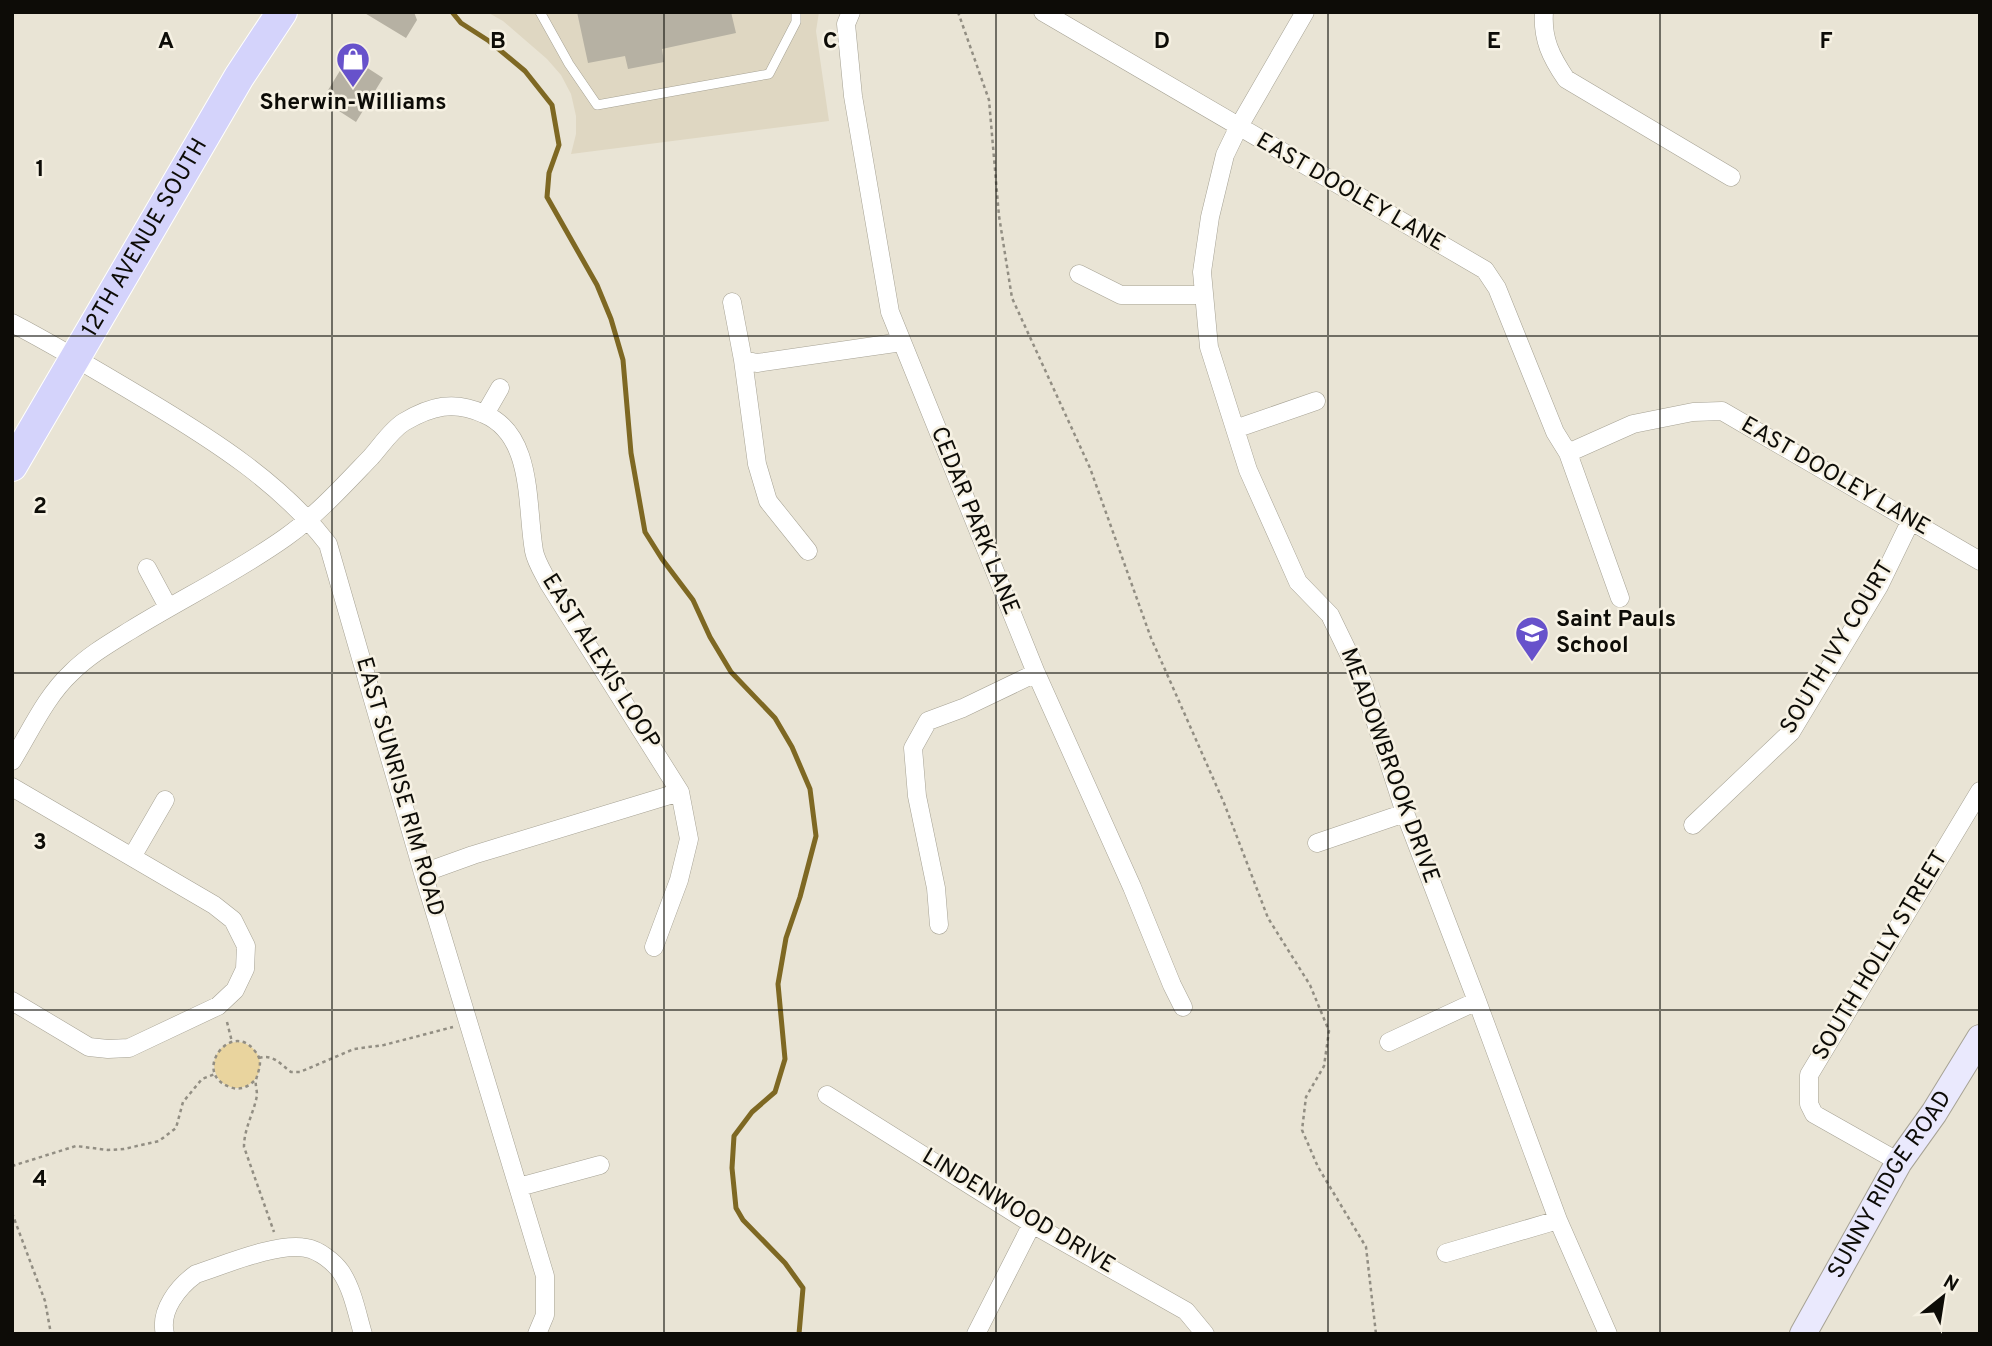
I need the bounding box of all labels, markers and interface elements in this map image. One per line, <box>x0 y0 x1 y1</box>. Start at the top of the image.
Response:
text: A <box>158 28 174 57</box>
text: B <box>490 28 506 57</box>
text: C <box>823 28 837 57</box>
text: D <box>1154 28 1170 57</box>
text: E <box>1487 28 1501 57</box>
text: F <box>1819 28 1833 57</box>
shop icon: Sherwin-Williams <box>334 40 372 89</box>
place label: Sherwin-Williams <box>259 89 447 118</box>
street label: EAST DOOLEY LANE <box>1250 127 1450 259</box>
street label: 12TH AVENUE SOUTH <box>76 133 214 343</box>
text: 1 <box>35 156 45 185</box>
street label: EAST DOOLEY LANE <box>1735 411 1935 543</box>
street label: CEDAR PARK LANE <box>923 423 1025 619</box>
text: 2 <box>33 493 47 522</box>
street label: SOUTH IVY COURT <box>1775 556 1901 740</box>
street label: EAST ALEXIS LOOP <box>534 569 666 755</box>
place label: Saint Pauls School <box>1556 606 1676 661</box>
school or university icon: Saint Pauls School <box>1513 614 1551 663</box>
street label: MEADOWBROOK DRIVE <box>1333 644 1445 888</box>
street label: EAST SUNRISE RIM ROAD <box>348 654 450 920</box>
text: 3 <box>33 829 47 858</box>
street label: SOUTH HOLLY STREET <box>1807 846 1955 1066</box>
street label: SUNNY RIDGE ROAD <box>1824 1085 1958 1285</box>
street label: LINDENWOOD DRIVE <box>916 1143 1120 1281</box>
text: 4 <box>33 1166 47 1195</box>
north arrow <box>1908 1262 1978 1332</box>

